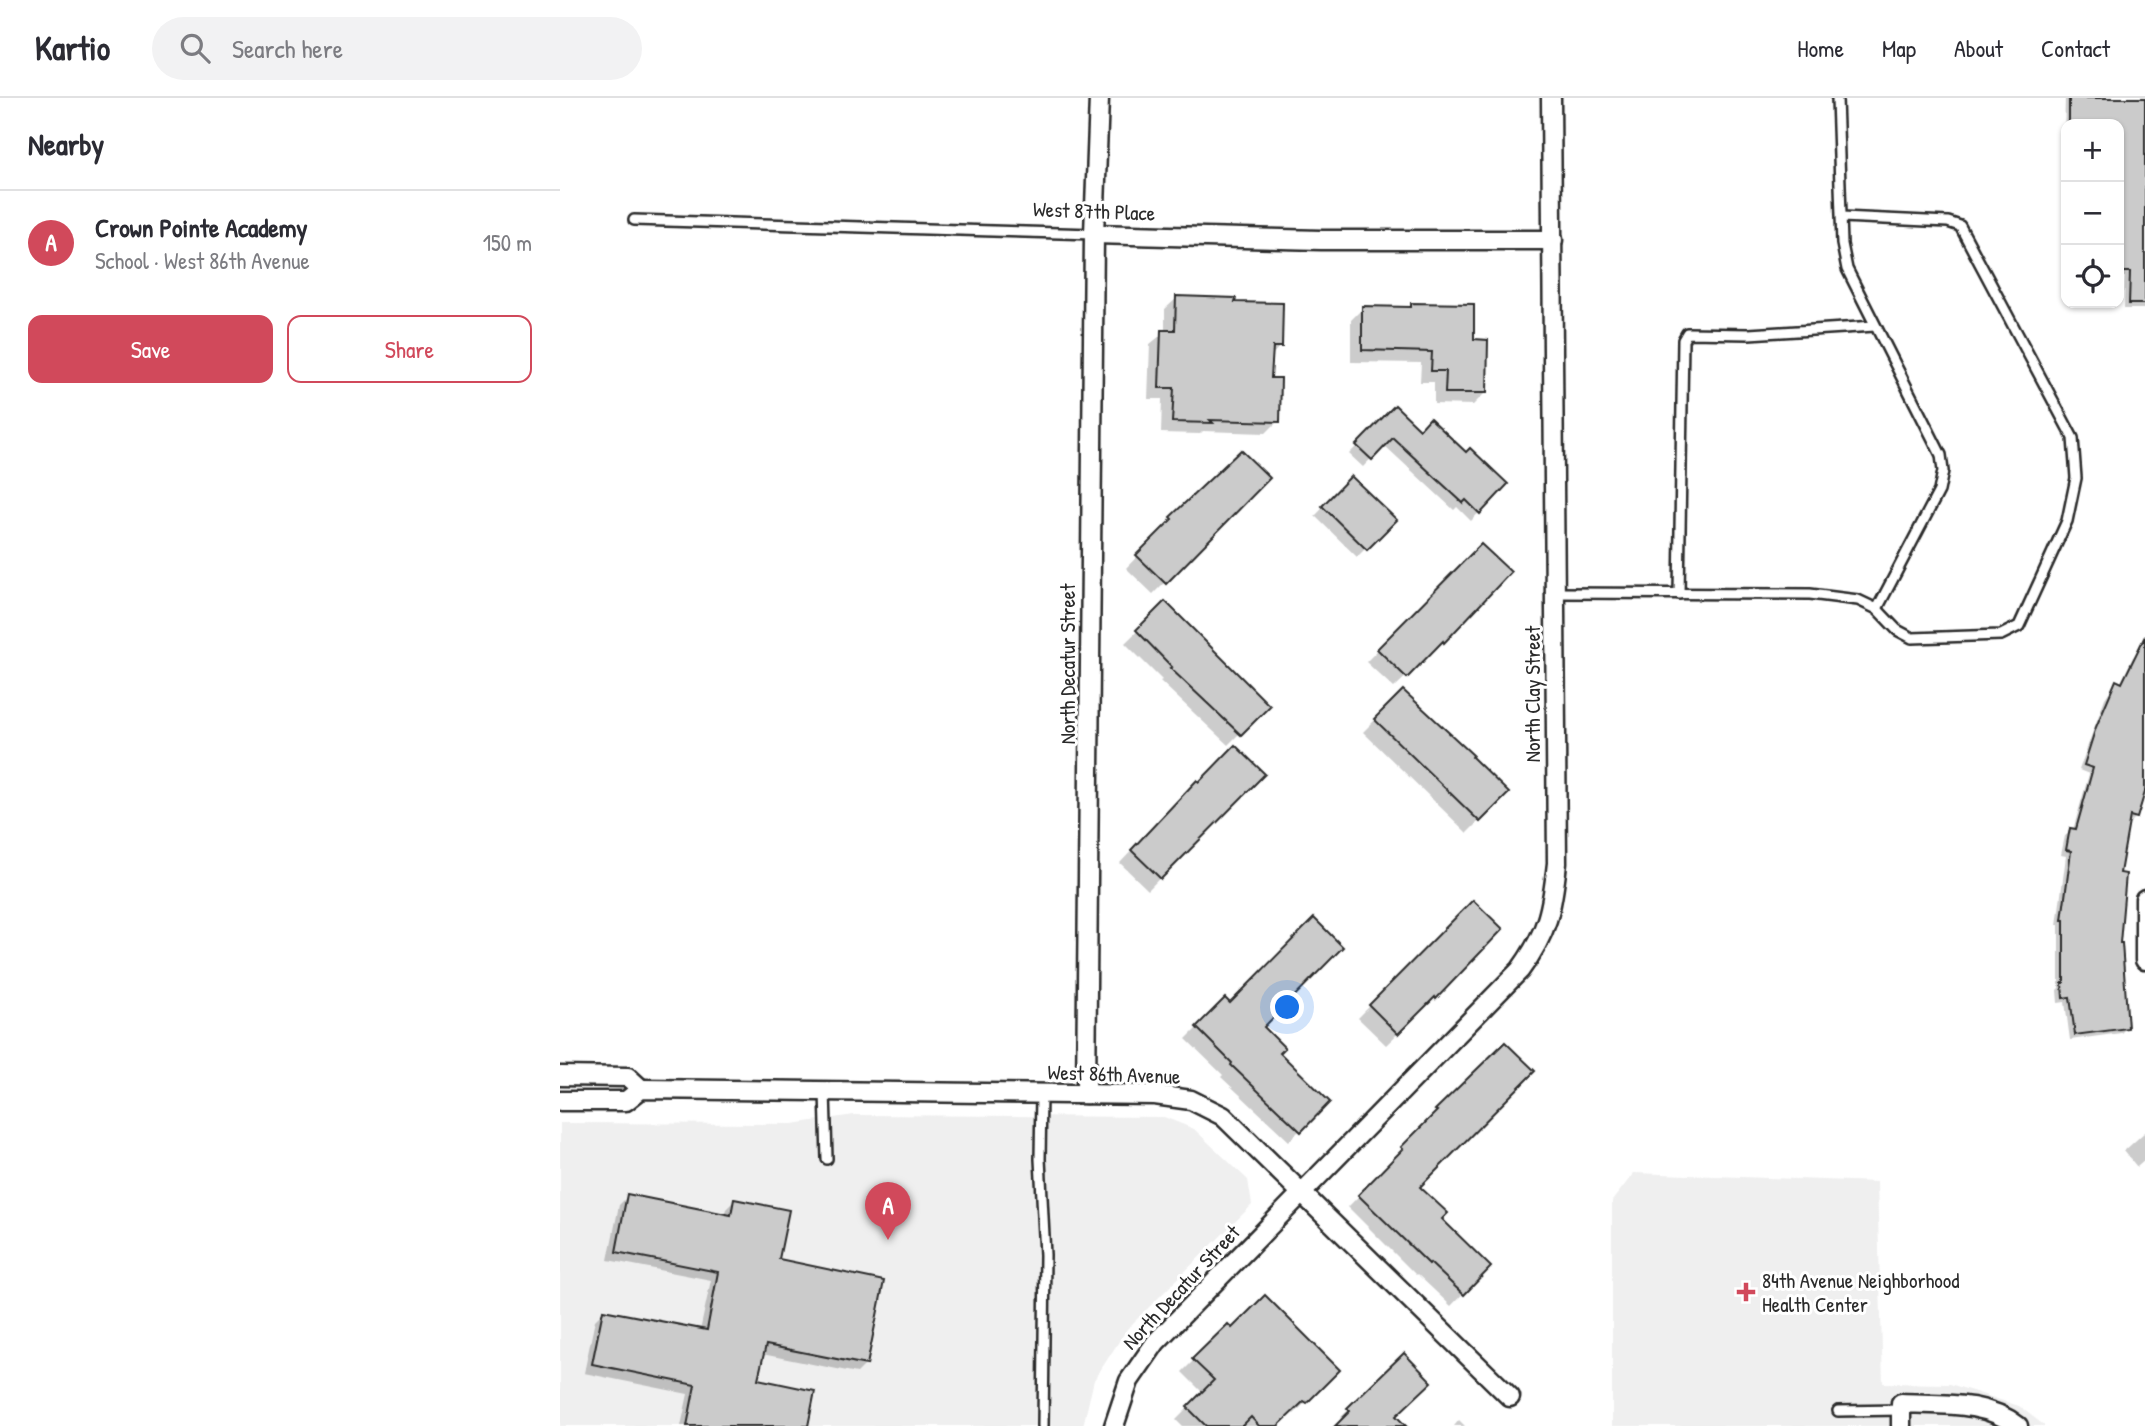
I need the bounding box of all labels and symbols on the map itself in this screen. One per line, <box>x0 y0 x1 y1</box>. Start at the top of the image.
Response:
street label: West 87th Place <box>1032 194 1156 228</box>
street label: North Decatur Street <box>1053 583 1082 744</box>
street label: North Clay Street <box>1518 625 1547 762</box>
your location <box>1270 990 1304 1024</box>
street label: West 86th Avenue <box>1047 1057 1181 1091</box>
pin: A <box>865 1182 911 1240</box>
street label: North Decatur Street <box>1116 1218 1247 1356</box>
place label: 84th Avenue Neighborhood Health Center <box>1762 1266 1959 1319</box>
marker: 84th Avenue Neighborhood Health Center <box>1736 1282 1756 1302</box>

